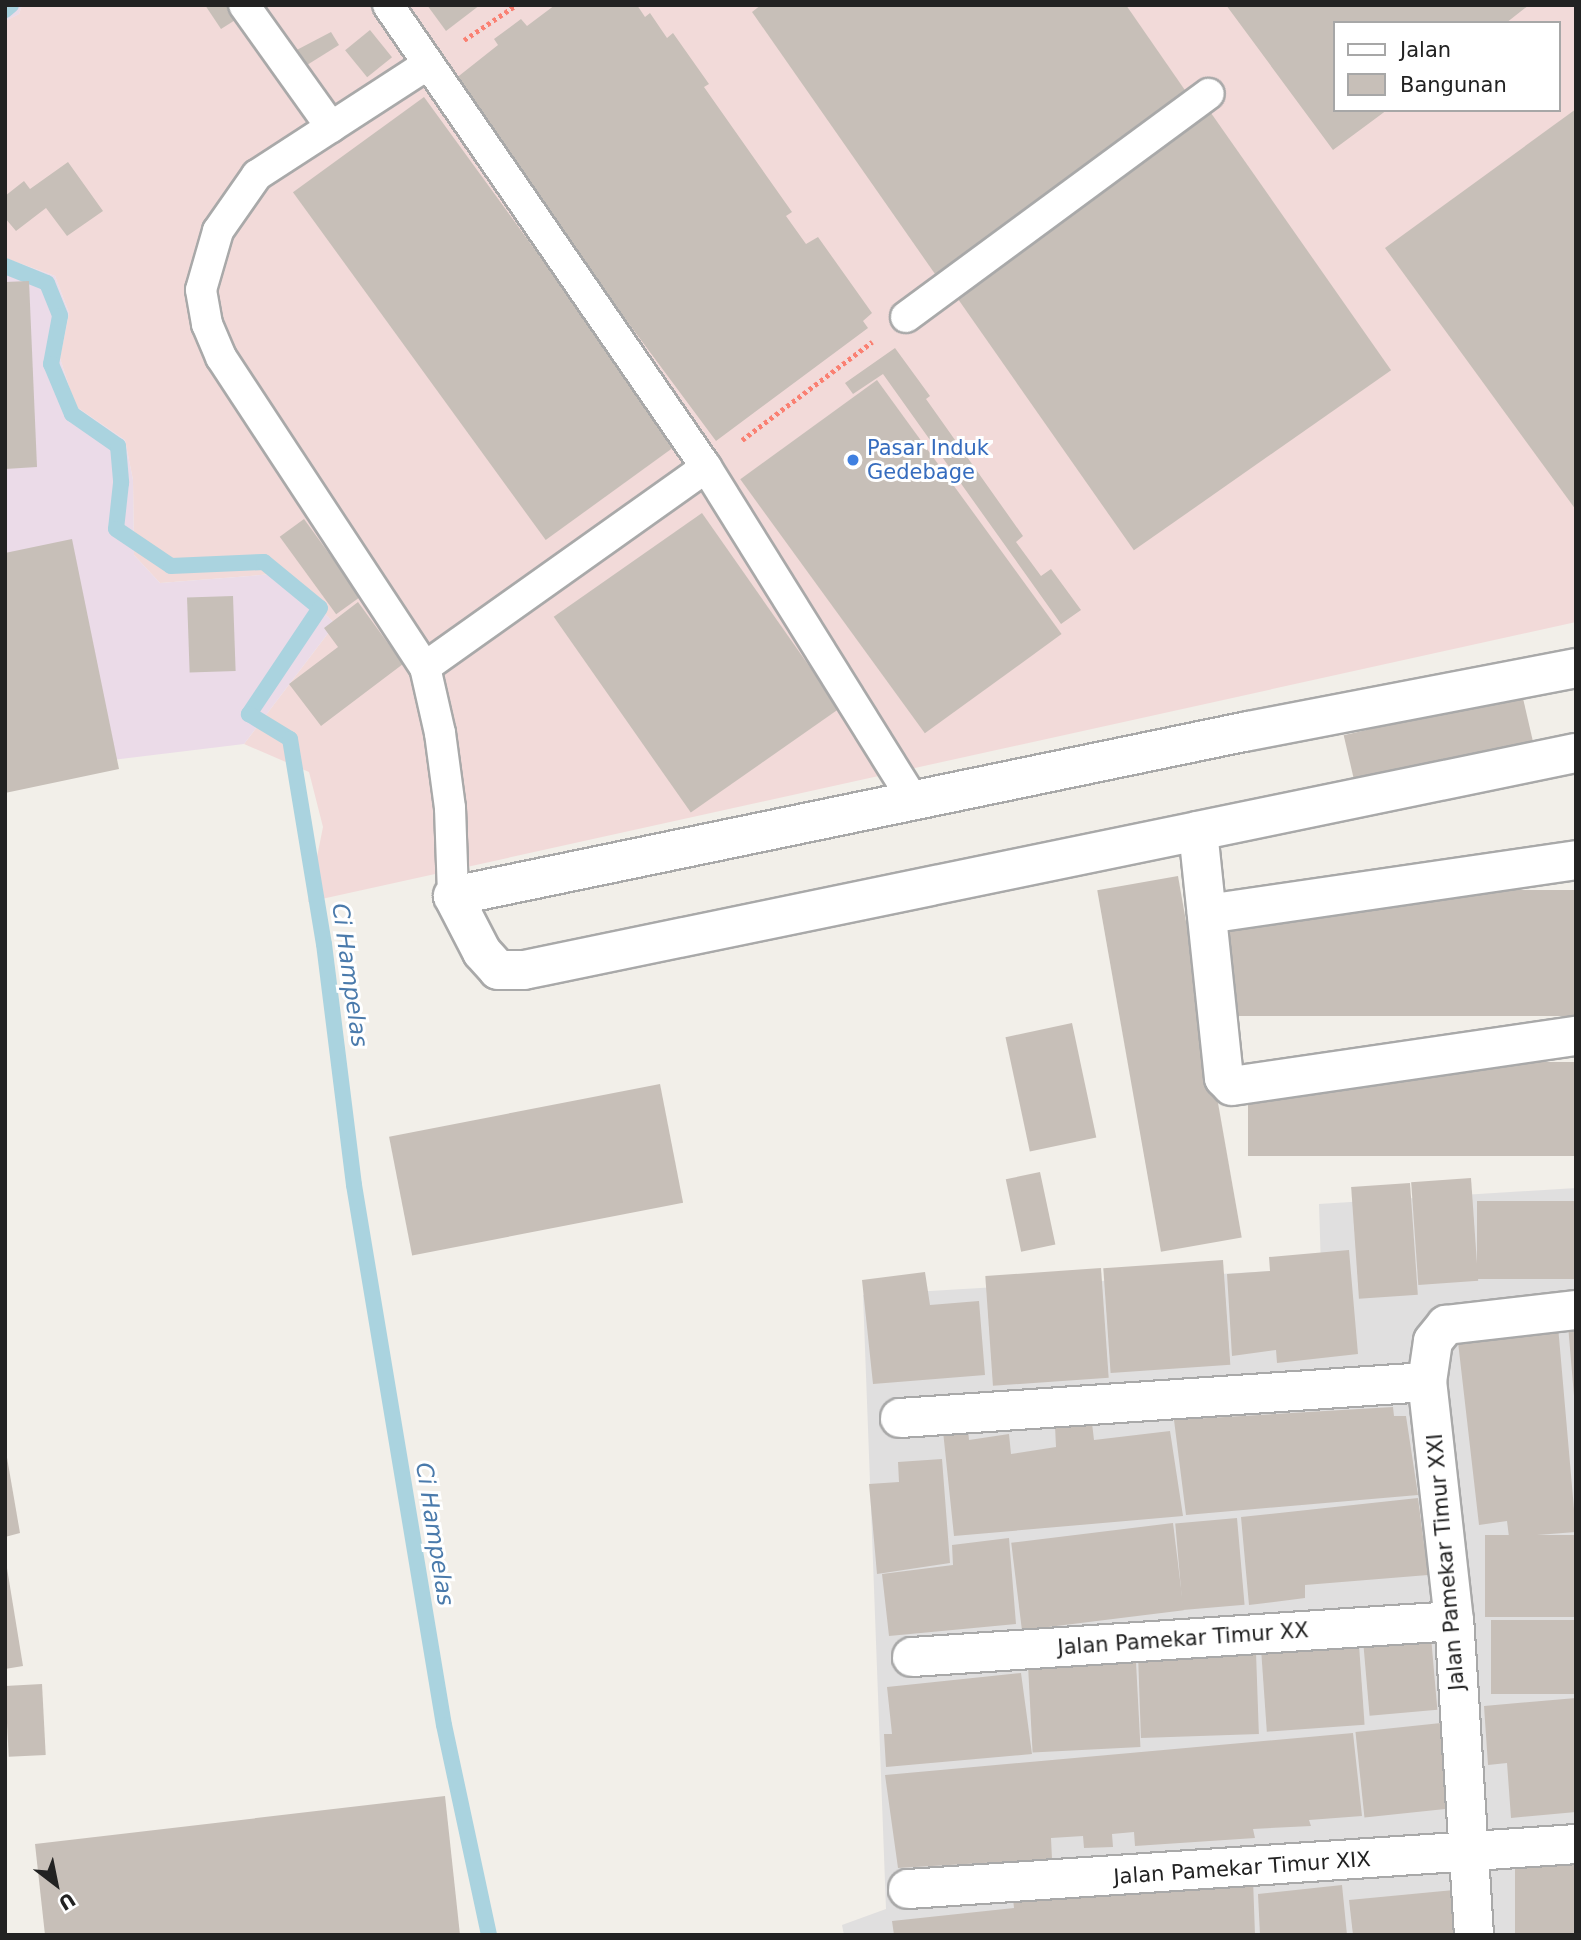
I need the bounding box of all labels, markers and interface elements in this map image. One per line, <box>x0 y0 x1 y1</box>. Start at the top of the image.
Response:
legend <box>1332 21 1560 112</box>
text: Jalan <box>1400 38 1451 62</box>
text: Bangunan <box>1400 73 1507 97</box>
place label: Pasar Induk Gedebage <box>867 435 989 485</box>
marker: Pasar Induk Gedebage <box>845 452 861 468</box>
water label: Ci Hampelas <box>326 901 374 1049</box>
street label: Jalan Pamekar Timur XXI <box>1422 1433 1470 1691</box>
water label: Ci Hampelas <box>410 1460 460 1608</box>
street label: Jalan Pamekar Timur XX <box>1057 1618 1309 1660</box>
street label: Jalan Pamekar Timur XIX <box>1113 1846 1371 1890</box>
north arrow <box>21 1849 91 1919</box>
text: U <box>55 1888 80 1915</box>

